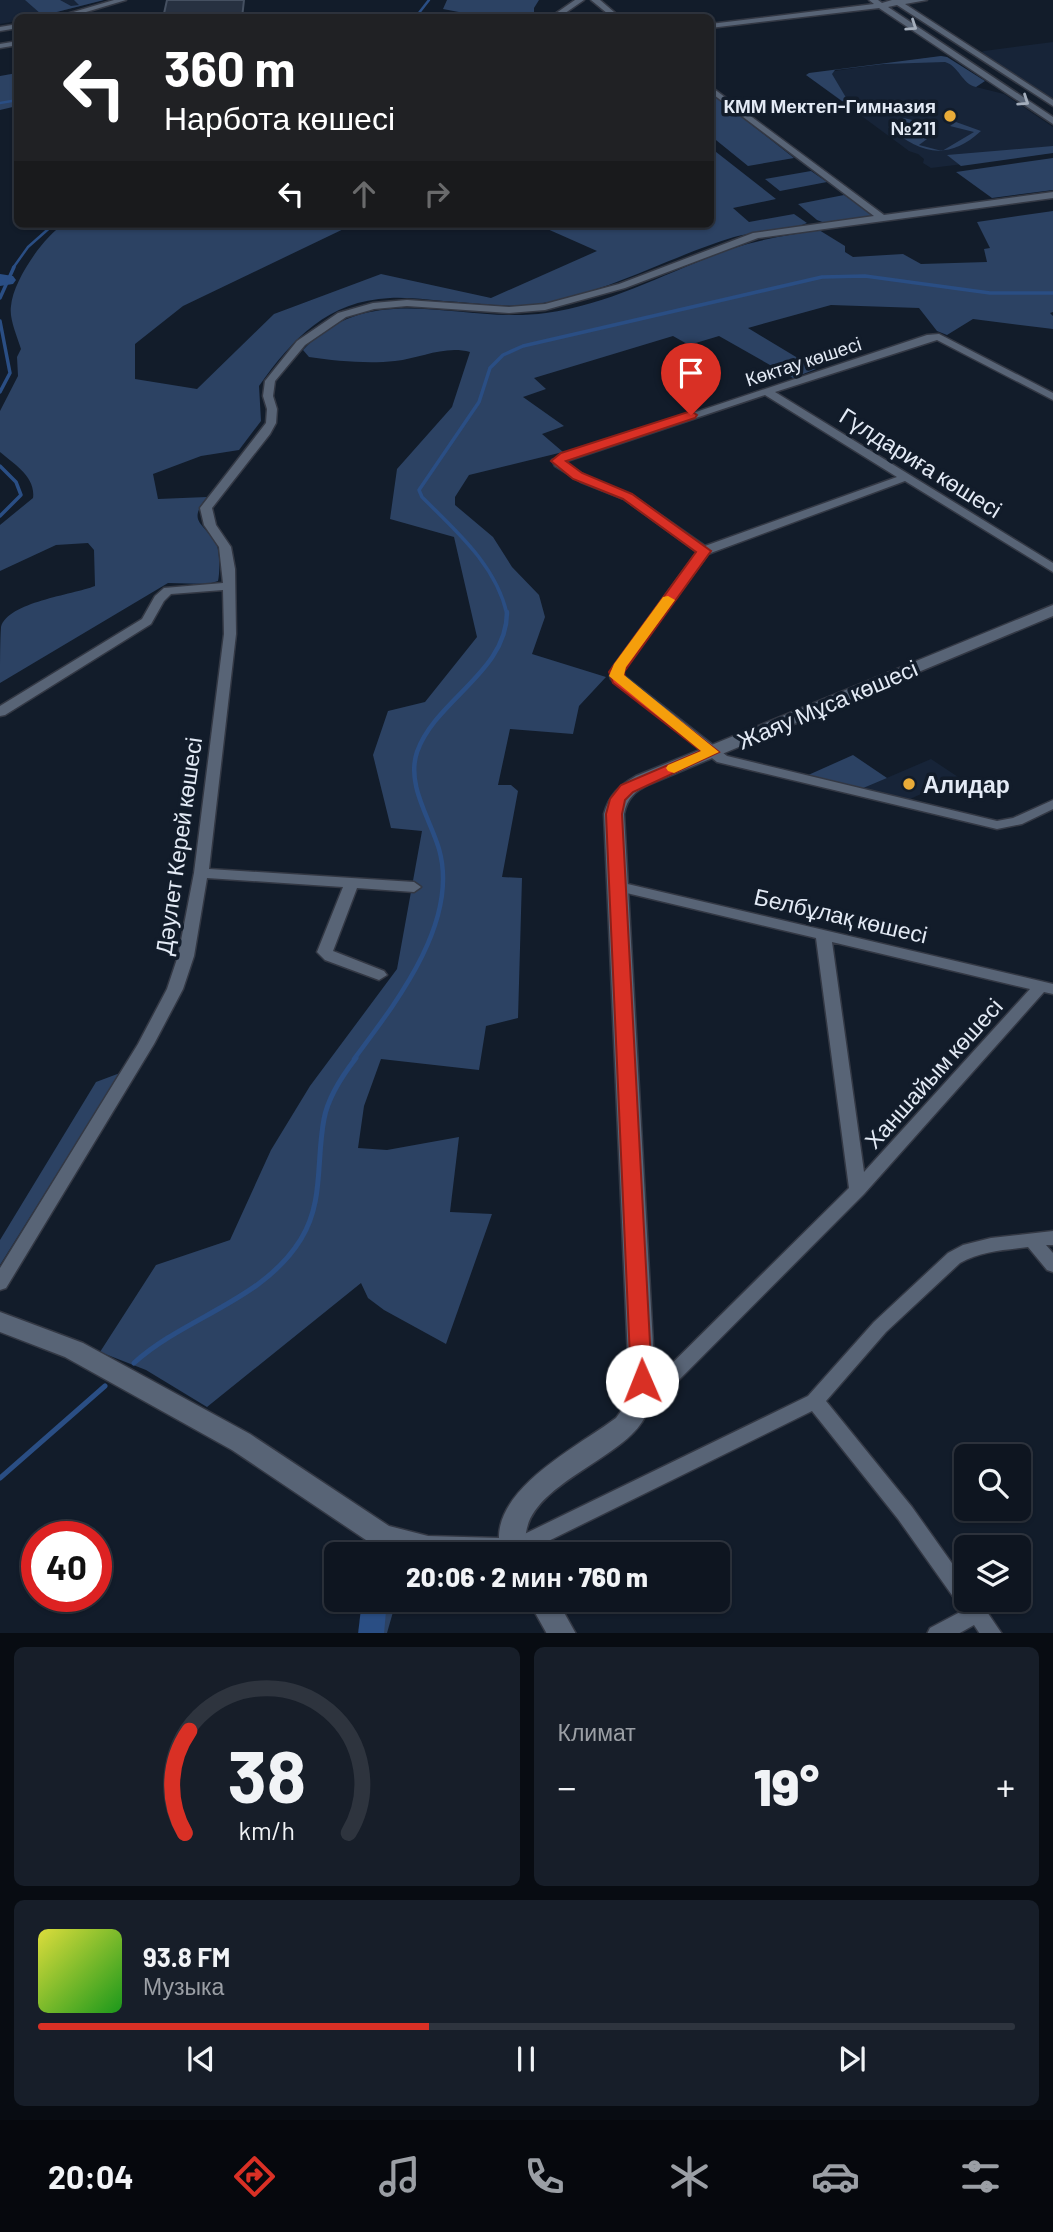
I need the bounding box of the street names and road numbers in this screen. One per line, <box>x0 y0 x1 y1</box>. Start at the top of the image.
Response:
street label: Көктау көшесі <box>742 331 864 391</box>
street label: Гүлдариға көшесі <box>835 401 1007 523</box>
street label: Жаяу Мұса көшесі <box>733 653 921 755</box>
street label: Дәулет Керей көшесі <box>149 735 207 957</box>
street label: Белбұлақ көшесі <box>752 881 930 949</box>
street label: Ханшайым көшесі <box>858 992 1008 1154</box>

